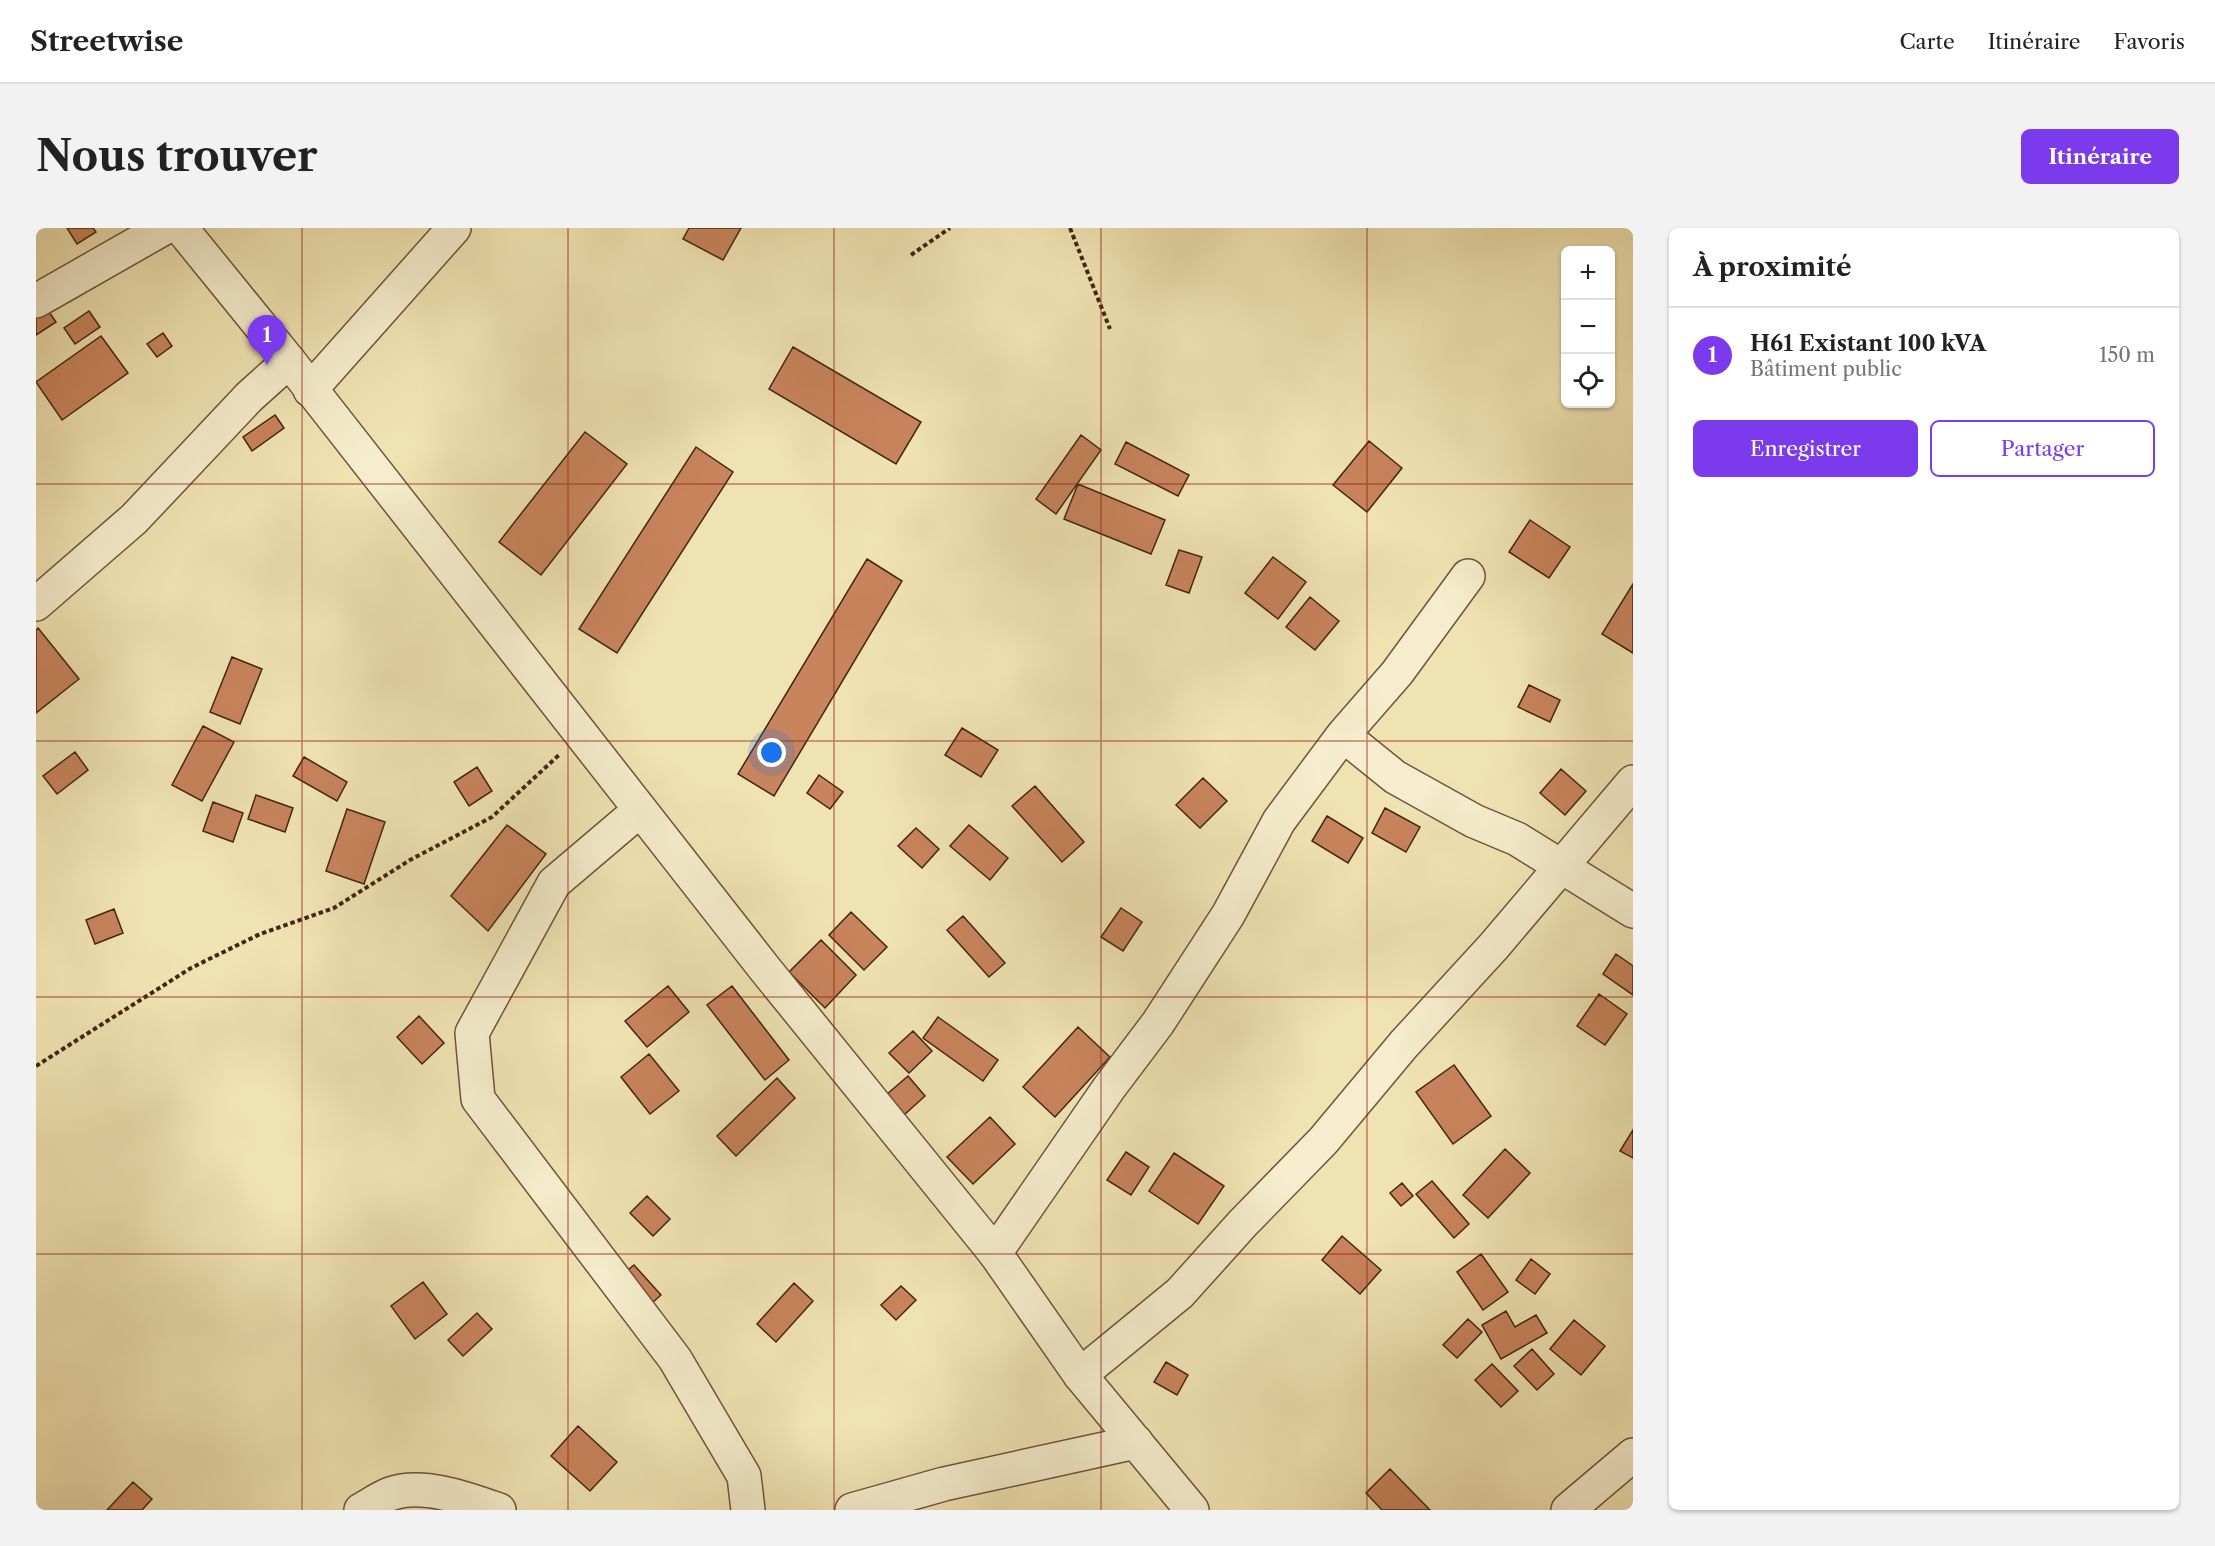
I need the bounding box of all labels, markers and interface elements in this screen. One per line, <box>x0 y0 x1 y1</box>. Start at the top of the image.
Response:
text: Streetwise <box>30 24 184 58</box>
text: Carte <box>1899 29 1955 54</box>
text: Itinéraire <box>1988 29 2081 54</box>
text: Favoris <box>2114 29 2185 54</box>
button: Itinéraire <box>2021 129 2179 184</box>
text: Nous trouver <box>36 130 318 182</box>
map controls <box>1561 246 1615 408</box>
button: + <box>1561 246 1615 300</box>
text: À proximité <box>1693 251 1852 283</box>
button: − <box>1561 300 1615 354</box>
pin: 1 <box>248 316 286 365</box>
text: H61 Existant 100 kVA <box>1750 330 1986 357</box>
text: 1 <box>1708 343 1717 367</box>
text: 150 m <box>2099 343 2155 367</box>
button: locate <box>1561 354 1615 408</box>
text: Bâtiment public <box>1750 357 1902 381</box>
button: Enregistrer <box>1693 420 1918 477</box>
button: Partager <box>1930 420 2155 477</box>
your location <box>757 738 786 767</box>

